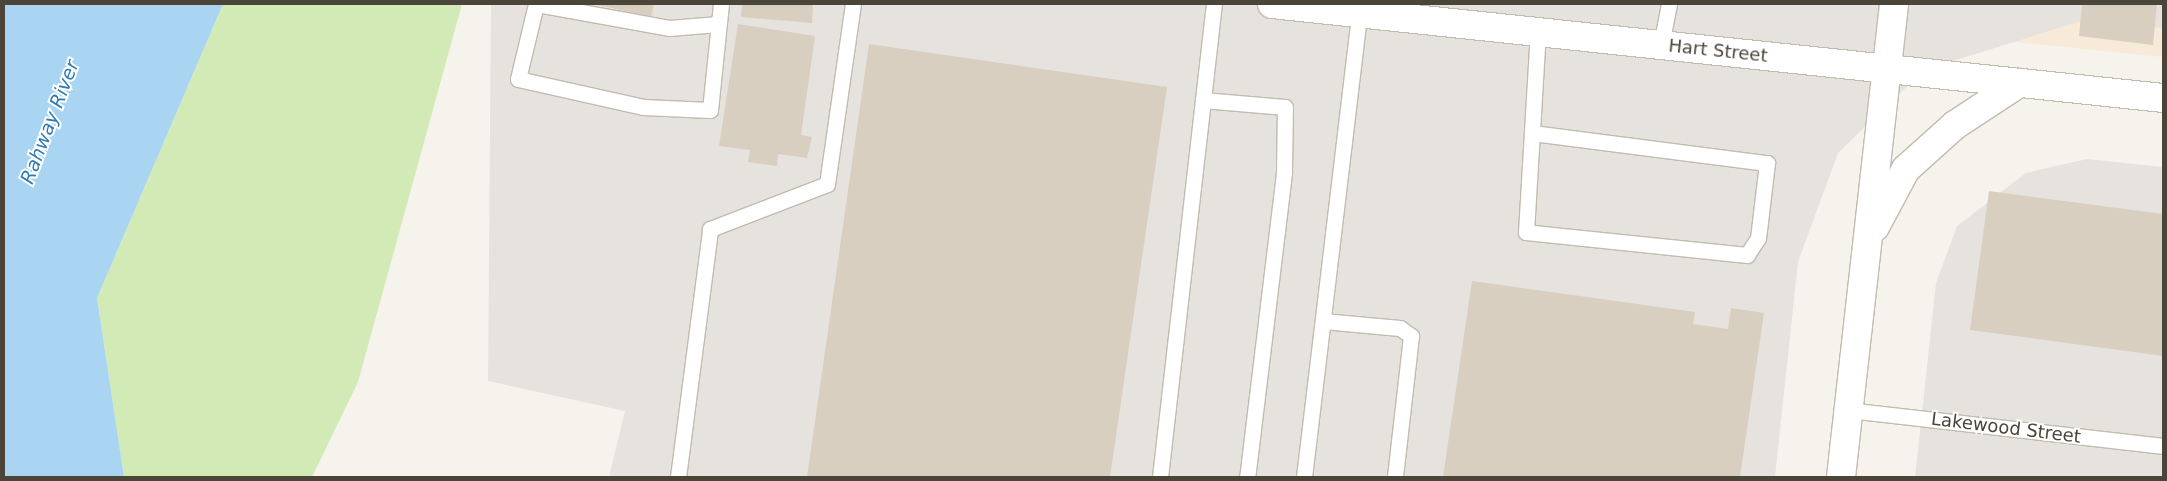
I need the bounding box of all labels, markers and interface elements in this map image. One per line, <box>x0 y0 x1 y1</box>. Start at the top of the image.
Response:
street label: Hart Street <box>1667 35 1769 67</box>
water label: Rahway River <box>16 57 84 187</box>
street label: Lakewood Street <box>1930 408 2082 448</box>

